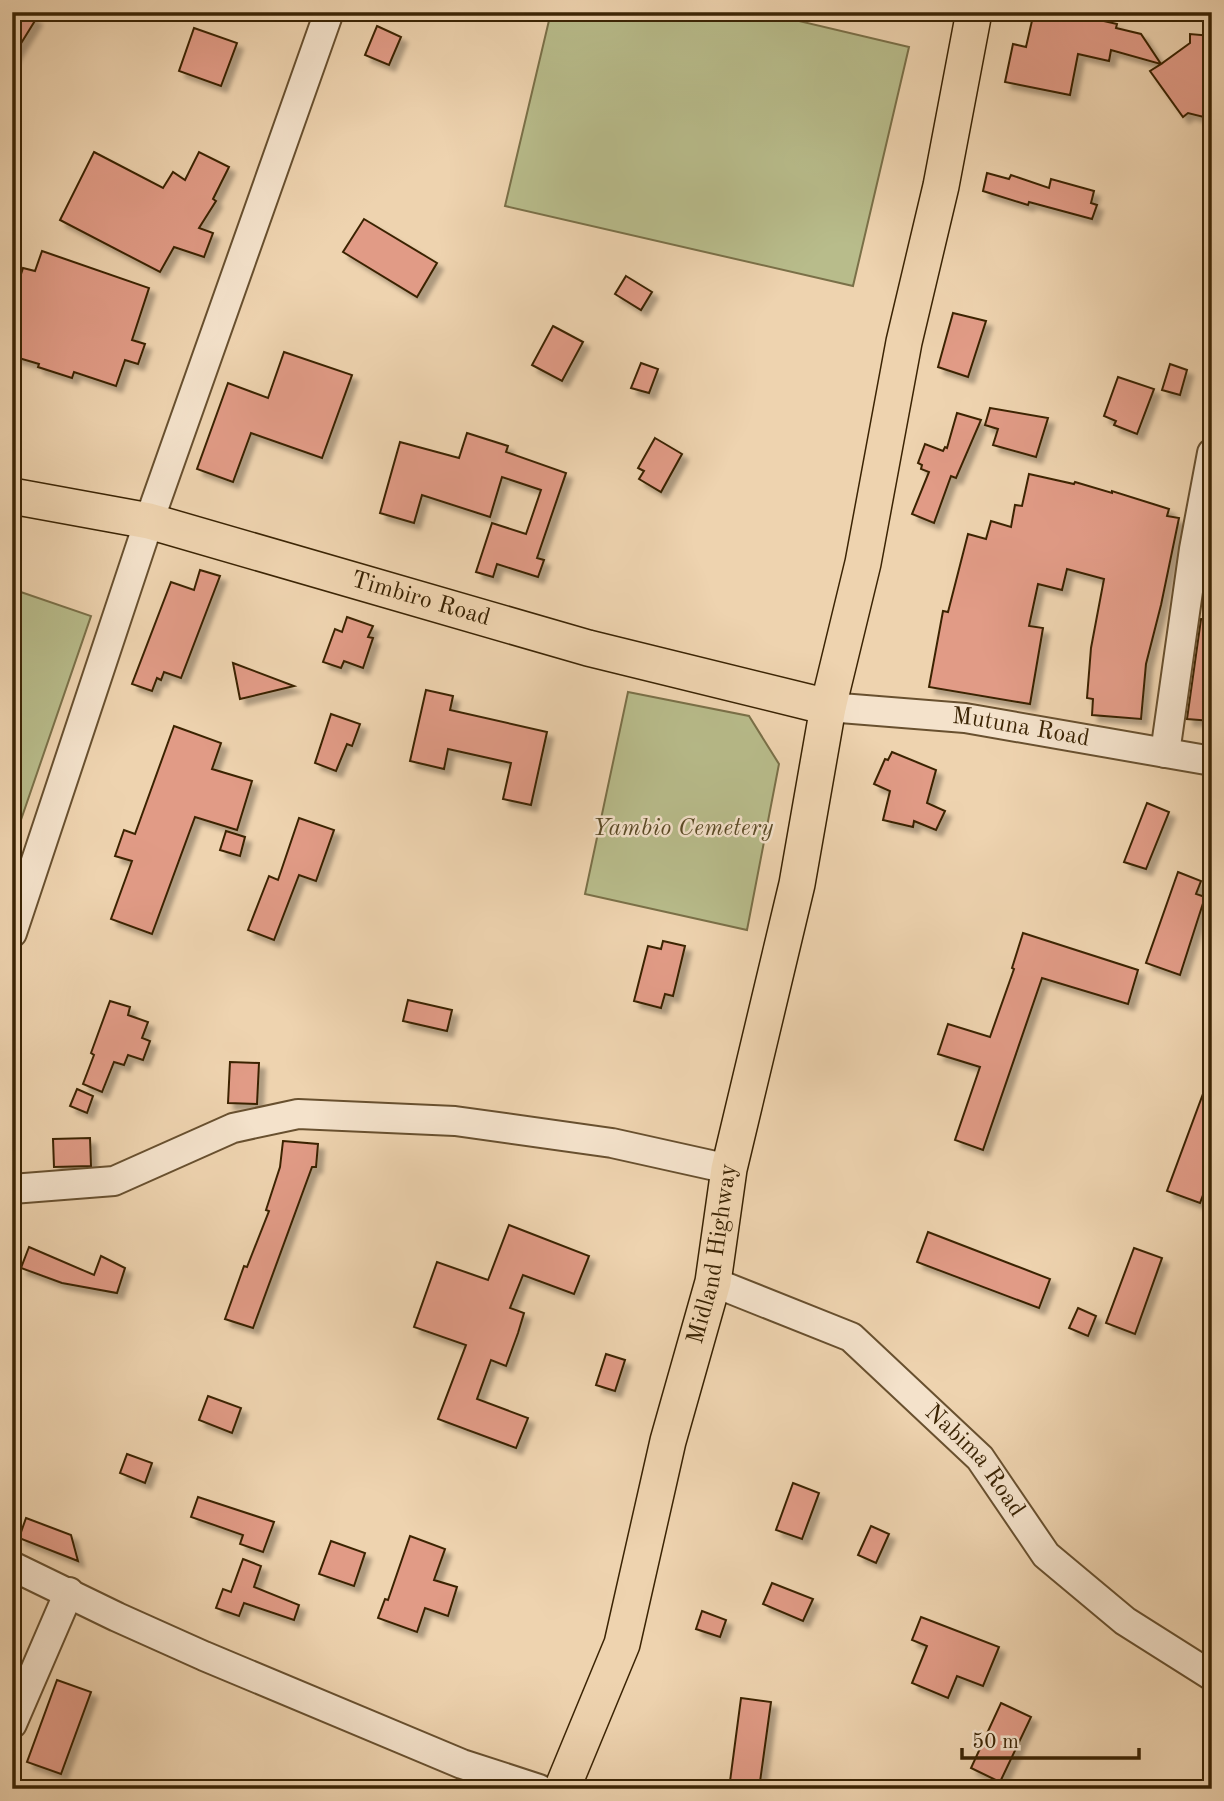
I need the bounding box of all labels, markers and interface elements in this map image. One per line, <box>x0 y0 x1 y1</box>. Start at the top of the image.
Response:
street label: Timbiro Road <box>348 568 493 631</box>
street label: Mutuna Road <box>951 705 1091 751</box>
park label: Yambio Cemetery <box>593 817 774 841</box>
street label: Midland Highway <box>684 1162 742 1347</box>
street label: Nabima Road <box>920 1400 1029 1522</box>
scale bar <box>962 1717 1138 1761</box>
text: 50 m <box>972 1732 1019 1753</box>

